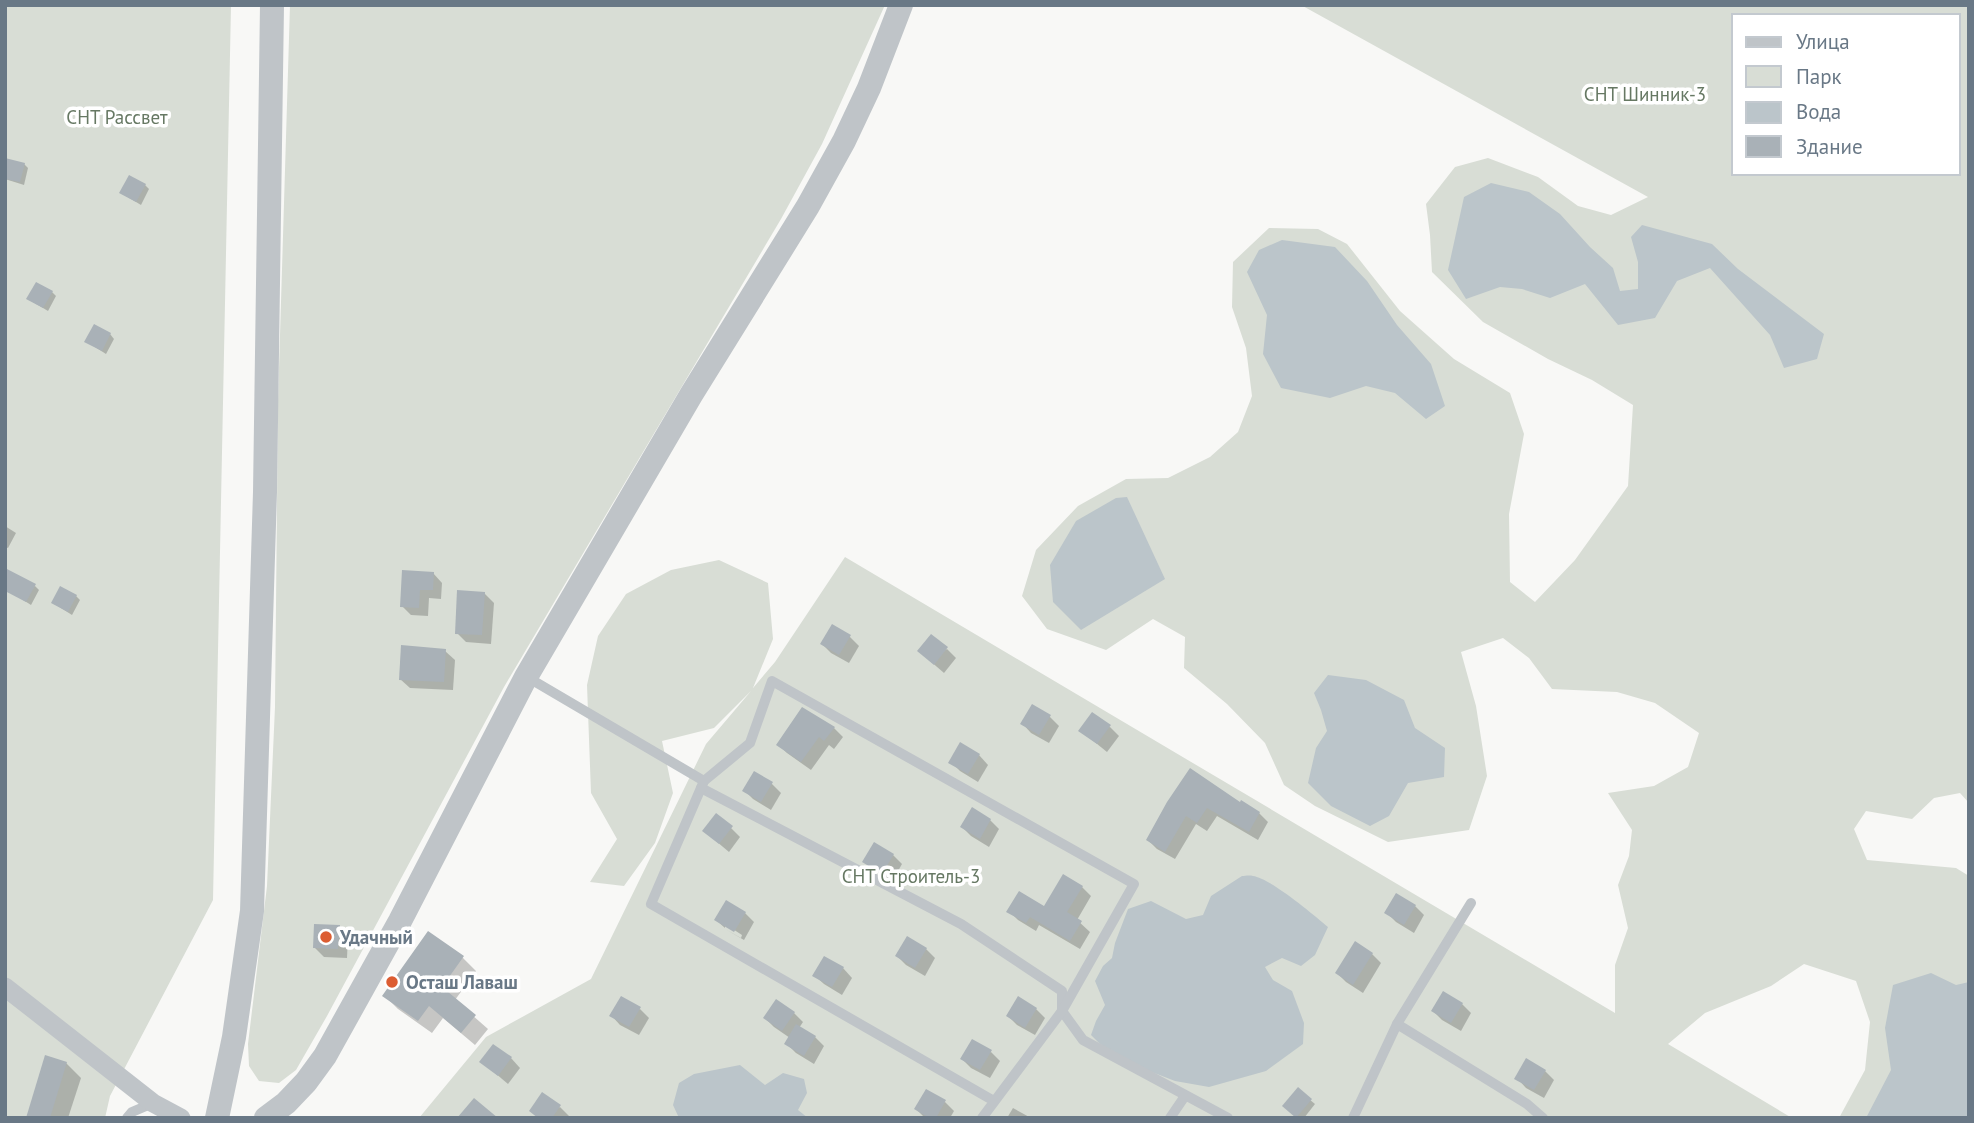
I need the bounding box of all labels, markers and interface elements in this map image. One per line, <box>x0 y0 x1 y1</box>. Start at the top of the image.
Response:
legend <box>1732 14 1960 175</box>
text: Улица <box>1796 28 1850 55</box>
text: Парк <box>1796 63 1842 90</box>
park label: СНТ Шинник-3 <box>1584 82 1706 106</box>
text: Вода <box>1796 98 1841 125</box>
park label: СНТ Рассвет <box>66 105 168 129</box>
text: Здание <box>1796 133 1863 160</box>
park label: СНТ Строитель-3 <box>842 864 980 888</box>
place label: Удачный <box>339 925 413 949</box>
marker: Удачный <box>318 929 334 945</box>
place label: Осташ Лаваш <box>406 970 518 994</box>
marker: Осташ Лаваш <box>384 974 400 990</box>

